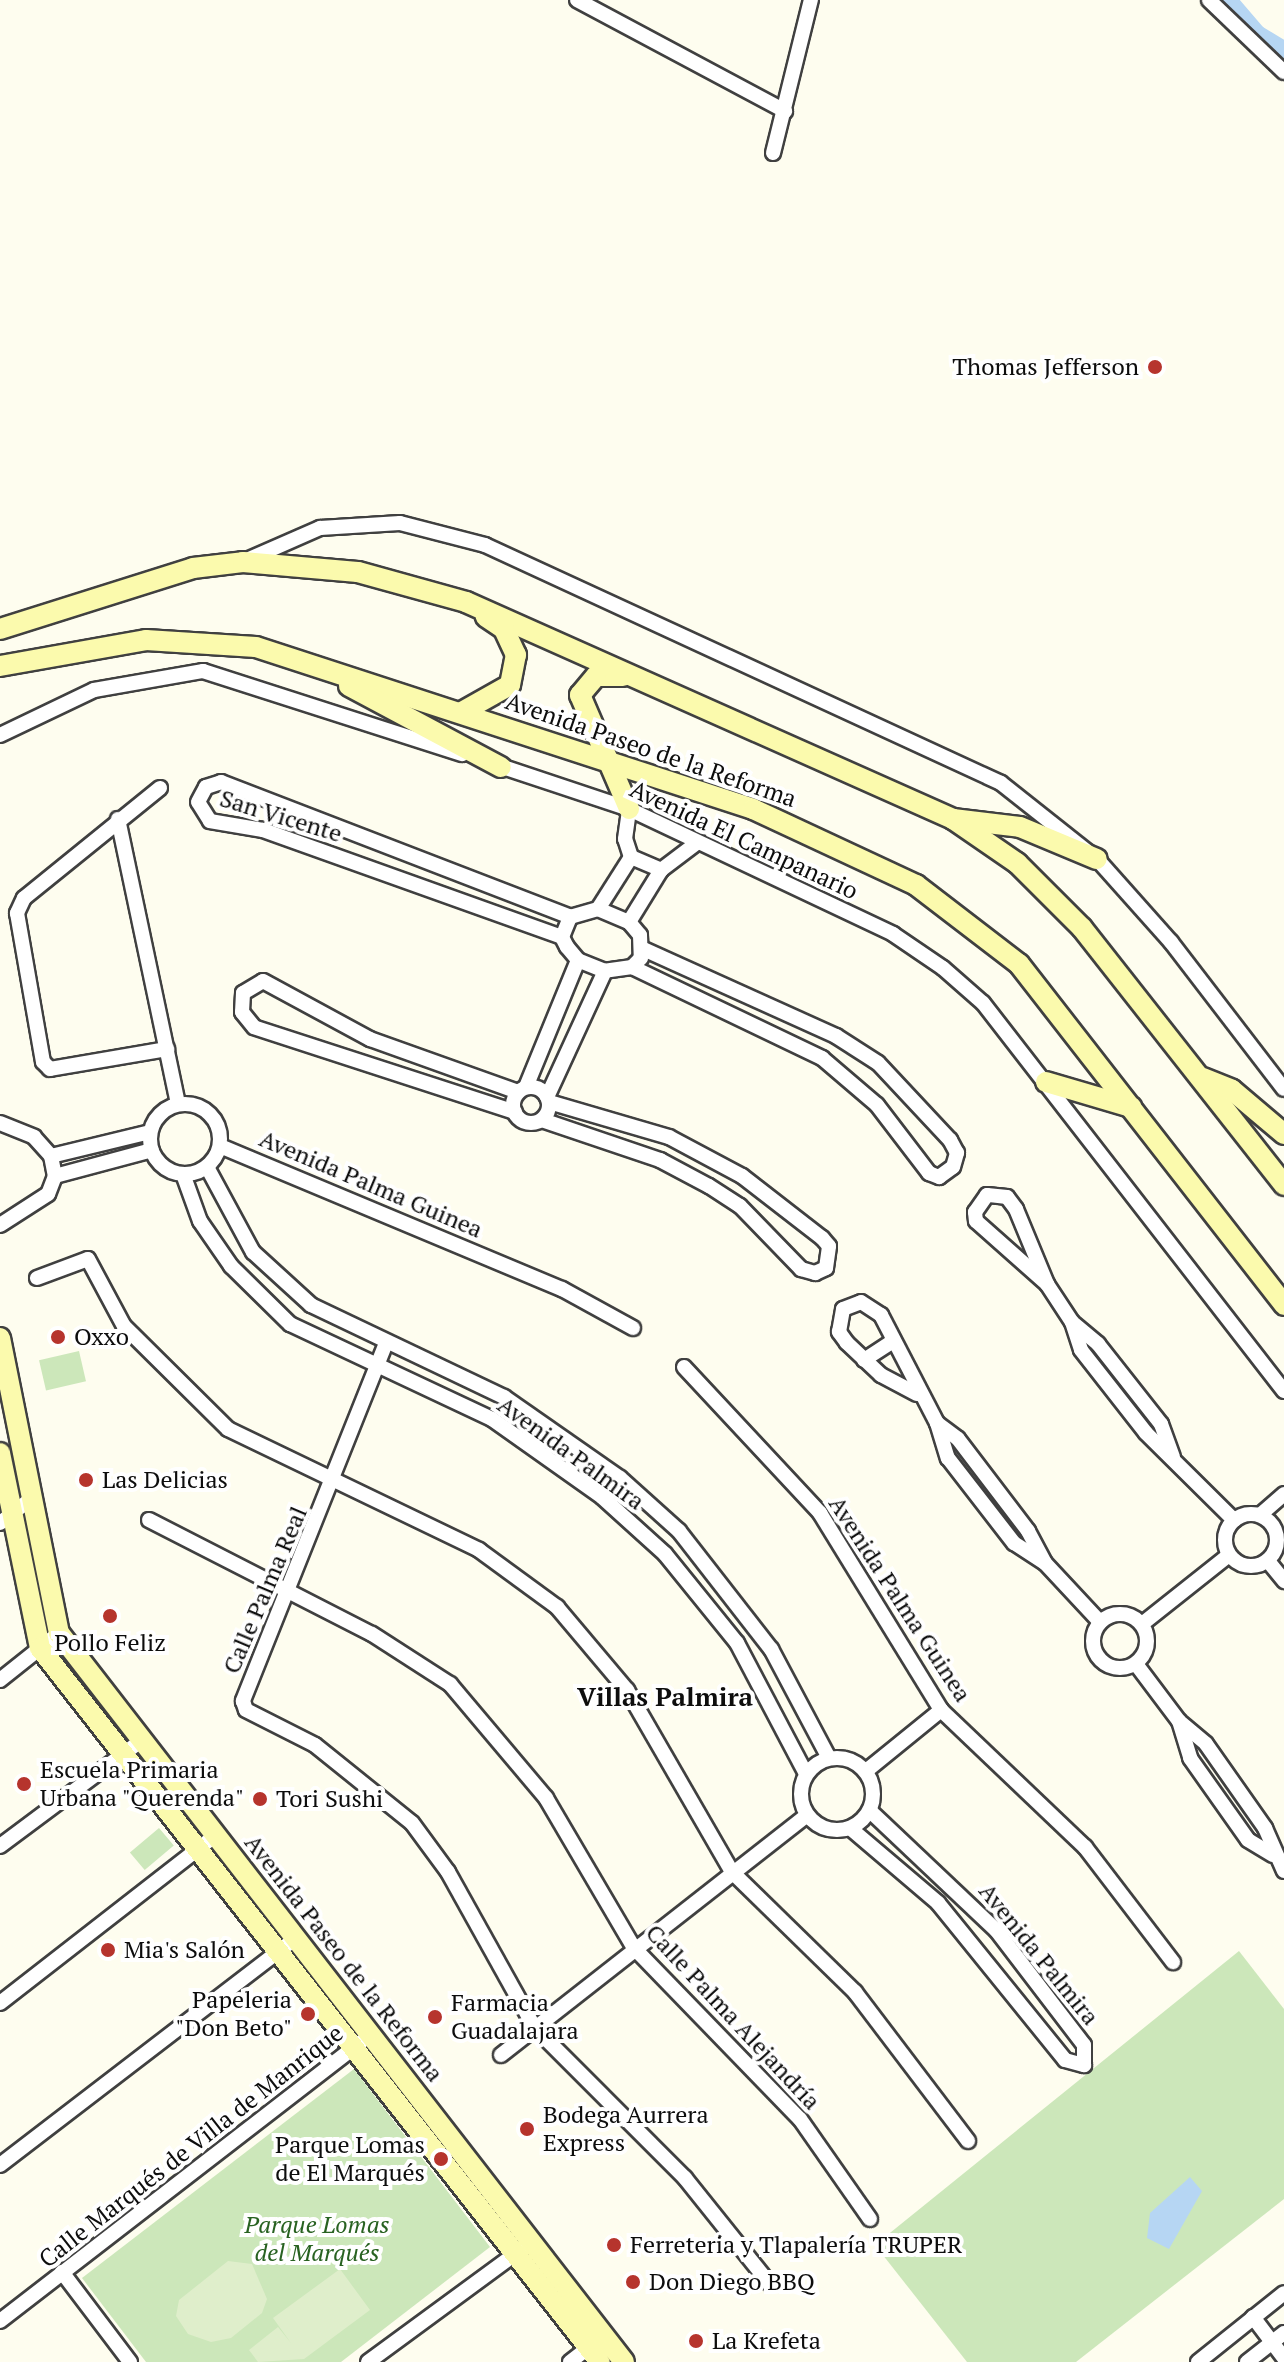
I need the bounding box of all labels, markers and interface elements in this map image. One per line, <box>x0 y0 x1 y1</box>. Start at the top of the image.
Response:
place label: Thomas Jefferson <box>952 353 1139 381</box>
marker: Thomas Jefferson <box>1146 358 1164 376</box>
street label: Avenida Paseo de la Reforma <box>502 687 800 813</box>
street label: Avenida El Campanario <box>625 774 863 906</box>
street label: San Vicente <box>216 784 346 848</box>
street label: Avenida Palma Guinea <box>255 1124 487 1244</box>
place label: Oxxo <box>74 1323 129 1351</box>
marker: Oxxo <box>49 1328 67 1346</box>
street label: Avenida Palmira <box>492 1390 650 1516</box>
place label: Las Delicias <box>102 1466 228 1494</box>
marker: Las Delicias <box>77 1471 95 1489</box>
street label: Avenida Palma Guinea <box>823 1491 977 1707</box>
street label: Calle Palma Real <box>217 1502 313 1678</box>
marker: Pollo Feliz <box>101 1607 119 1625</box>
place label: Pollo Feliz <box>54 1629 166 1657</box>
district label: Villas Palmira <box>577 1681 753 1713</box>
place label: Escuela Primaria Urbana "Querenda" <box>40 1756 245 1812</box>
marker: Escuela Primaria Urbana "Querenda" <box>15 1775 33 1793</box>
place label: Tori Sushi <box>276 1785 383 1813</box>
marker: Tori Sushi <box>251 1790 269 1808</box>
street label: Avenida Paseo de la Reforma <box>239 1829 449 2087</box>
street label: Avenida Palmira <box>973 1877 1105 2031</box>
street label: Calle Palma Alejandría <box>640 1918 826 2116</box>
place label: Mia's Salón <box>124 1936 245 1964</box>
marker: Mia's Salón <box>99 1941 117 1959</box>
place label: Papeleria "Don Beto" <box>175 1986 292 2042</box>
place label: Farmacia Guadalajara <box>451 1989 579 2045</box>
marker: Papeleria "Don Beto" <box>299 2005 317 2023</box>
marker: Farmacia Guadalajara <box>426 2008 444 2026</box>
street label: Calle Marqués de Villa de Manrique <box>33 2018 349 2274</box>
place label: Bodega Aurrera Express <box>543 2101 709 2157</box>
marker: Bodega Aurrera Express <box>518 2120 536 2138</box>
place label: Parque Lomas de El Marqués <box>275 2131 425 2187</box>
marker: Parque Lomas de El Marqués <box>432 2150 450 2168</box>
park label: Parque Lomas del Marqués <box>244 2211 390 2267</box>
place label: Ferreteria y Tlapalería TRUPER <box>630 2231 962 2259</box>
marker: Ferreteria y Tlapalería TRUPER <box>605 2236 623 2254</box>
place label: Don Diego BBQ <box>649 2268 815 2296</box>
marker: Don Diego BBQ <box>624 2273 642 2291</box>
place label: La Krefeta <box>712 2327 821 2355</box>
marker: La Krefeta <box>687 2332 705 2350</box>

